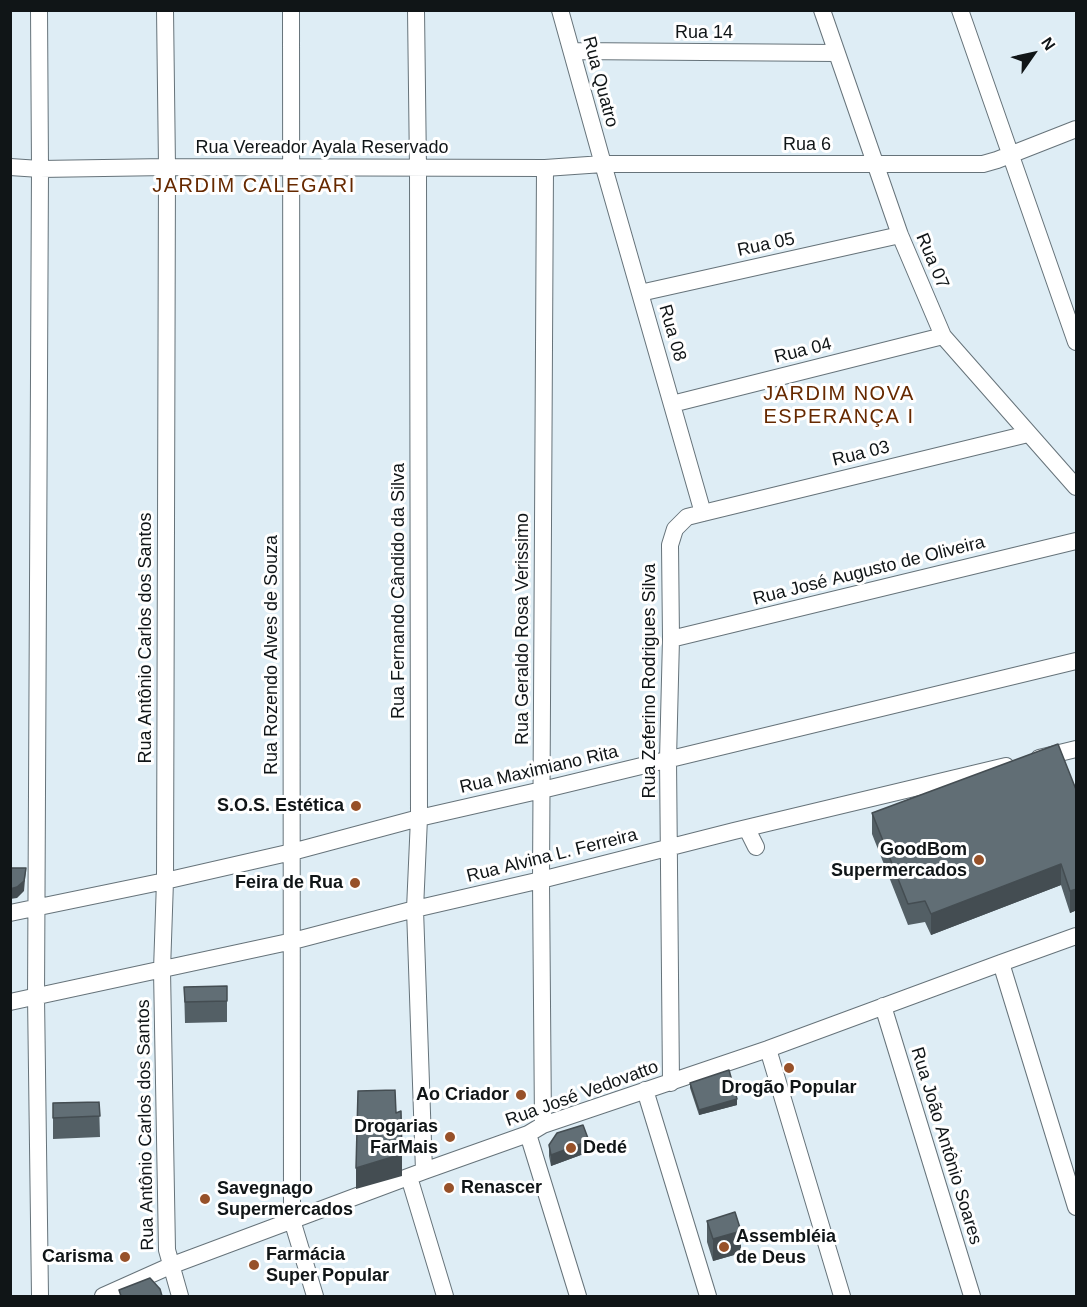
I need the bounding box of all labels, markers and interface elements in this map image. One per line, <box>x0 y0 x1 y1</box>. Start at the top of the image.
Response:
street label: Rua 14 <box>675 22 733 44</box>
north arrow <box>1003 24 1063 84</box>
street label: Rua Quatro <box>578 34 622 130</box>
text: N <box>1038 34 1059 53</box>
street label: Rua 6 <box>783 134 831 156</box>
street label: Rua Vereador Ayala Reservado <box>196 137 448 159</box>
district label: JARDIM CALEGARI <box>152 174 356 198</box>
street label: Rua 05 <box>735 228 797 262</box>
street label: Rua 07 <box>911 230 953 292</box>
street label: Rua 08 <box>654 302 690 364</box>
street label: Rua 04 <box>772 333 834 369</box>
district label: JARDIM NOVA ESPERANÇA I <box>763 382 915 429</box>
street label: Rua 03 <box>830 436 892 472</box>
street label: Rua Fernando Cândido da Silva <box>388 463 410 719</box>
street label: Rua Antônio Carlos dos Santos <box>135 512 157 764</box>
street label: Rua Geraldo Rosa Verissimo <box>512 513 534 745</box>
street label: Rua José Augusto de Oliveira <box>751 532 987 610</box>
street label: Rua Rozendo Alves de Souza <box>261 535 283 775</box>
street label: Rua Zeferino Rodrigues Silva <box>639 563 661 799</box>
street label: Rua Maximiano Rita <box>458 741 620 799</box>
place label: S.O.S. Estética <box>217 795 344 817</box>
marker: S.O.S. Estética <box>349 799 363 813</box>
street label: Rua Alvina L. Ferreira <box>464 824 640 888</box>
place label: GoodBom Supermercados <box>831 839 967 882</box>
marker: GoodBom Supermercados <box>972 853 986 867</box>
place label: Feira de Rua <box>235 872 343 894</box>
marker: Feira de Rua <box>348 876 362 890</box>
street label: Rua Antônio Carlos dos Santos <box>133 999 159 1251</box>
street label: Rua João Antônio Soares <box>906 1045 986 1247</box>
street label: Rua José Vedovatto <box>503 1056 661 1132</box>
marker: Drogão Popular <box>782 1061 796 1075</box>
place label: Drogão Popular <box>721 1077 857 1099</box>
place label: Ao Criador <box>416 1084 509 1106</box>
marker: Ao Criador <box>514 1088 528 1102</box>
place label: Drogarias FarMais <box>354 1116 438 1158</box>
marker: Drogarias FarMais <box>443 1130 457 1144</box>
place label: Dedé <box>583 1137 627 1159</box>
marker: Dedé <box>564 1141 578 1155</box>
place label: Renascer <box>461 1177 542 1199</box>
place label: Savegnago Supermercados <box>217 1178 353 1220</box>
marker: Renascer <box>442 1181 456 1195</box>
marker: Savegnago Supermercados <box>198 1192 212 1206</box>
place label: Assembléia de Deus <box>736 1226 836 1268</box>
marker: Assembléia de Deus <box>717 1240 731 1254</box>
place label: Farmácia Super Popular <box>266 1244 389 1286</box>
place label: Carisma <box>42 1246 113 1268</box>
marker: Carisma <box>118 1250 132 1264</box>
marker: Farmácia Super Popular <box>247 1258 261 1272</box>

